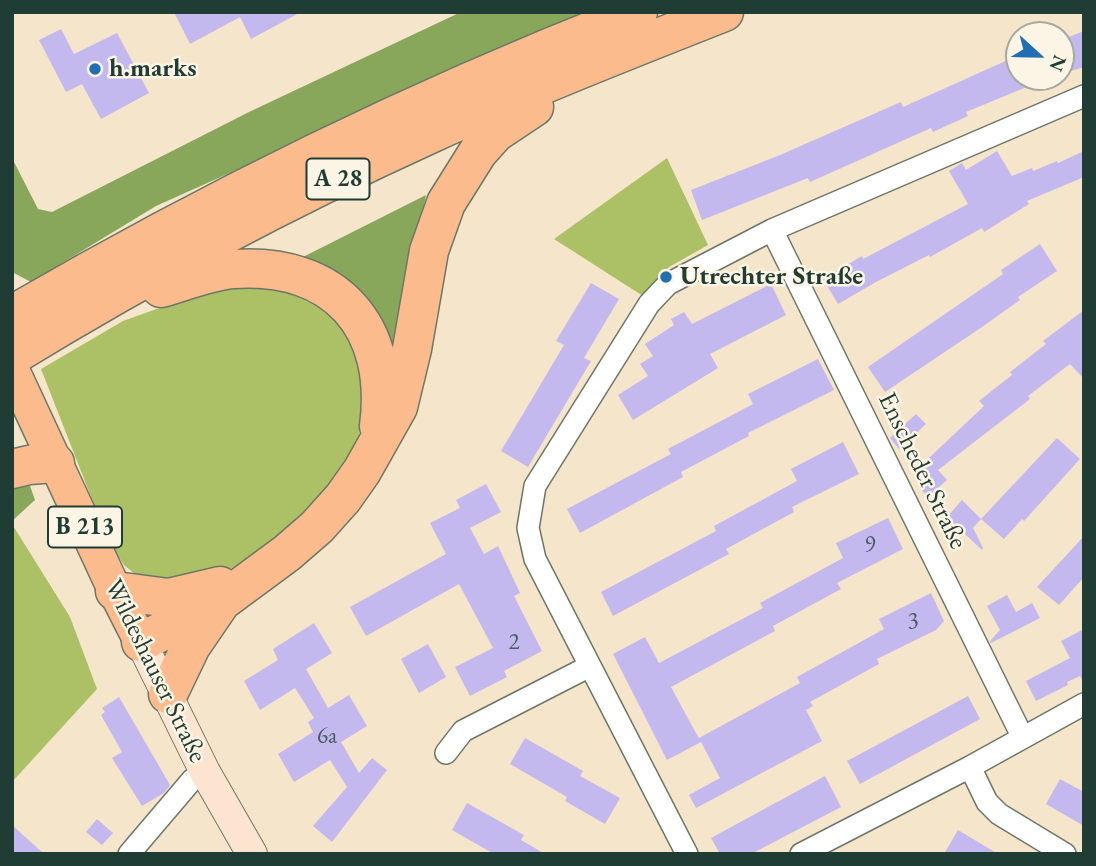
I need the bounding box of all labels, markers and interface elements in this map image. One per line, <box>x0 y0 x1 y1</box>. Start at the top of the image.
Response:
north arrow <box>1005 21 1075 91</box>
text: N <box>1044 51 1073 75</box>
place label: h.marks <box>109 53 197 85</box>
marker: h.marks <box>87 61 103 77</box>
road number: A 28 <box>306 159 370 200</box>
place label: Utrechter Straße <box>680 261 863 293</box>
marker: Utrechter Straße <box>658 269 674 285</box>
street label: Enscheder Straße <box>871 388 973 554</box>
road number: B 213 <box>48 506 122 548</box>
house number: 9 <box>864 532 876 560</box>
street label: Wildeshauser Straße <box>97 574 213 768</box>
house number: 3 <box>907 608 919 636</box>
house number: 2 <box>508 629 520 657</box>
house number: 6a <box>317 723 337 751</box>

